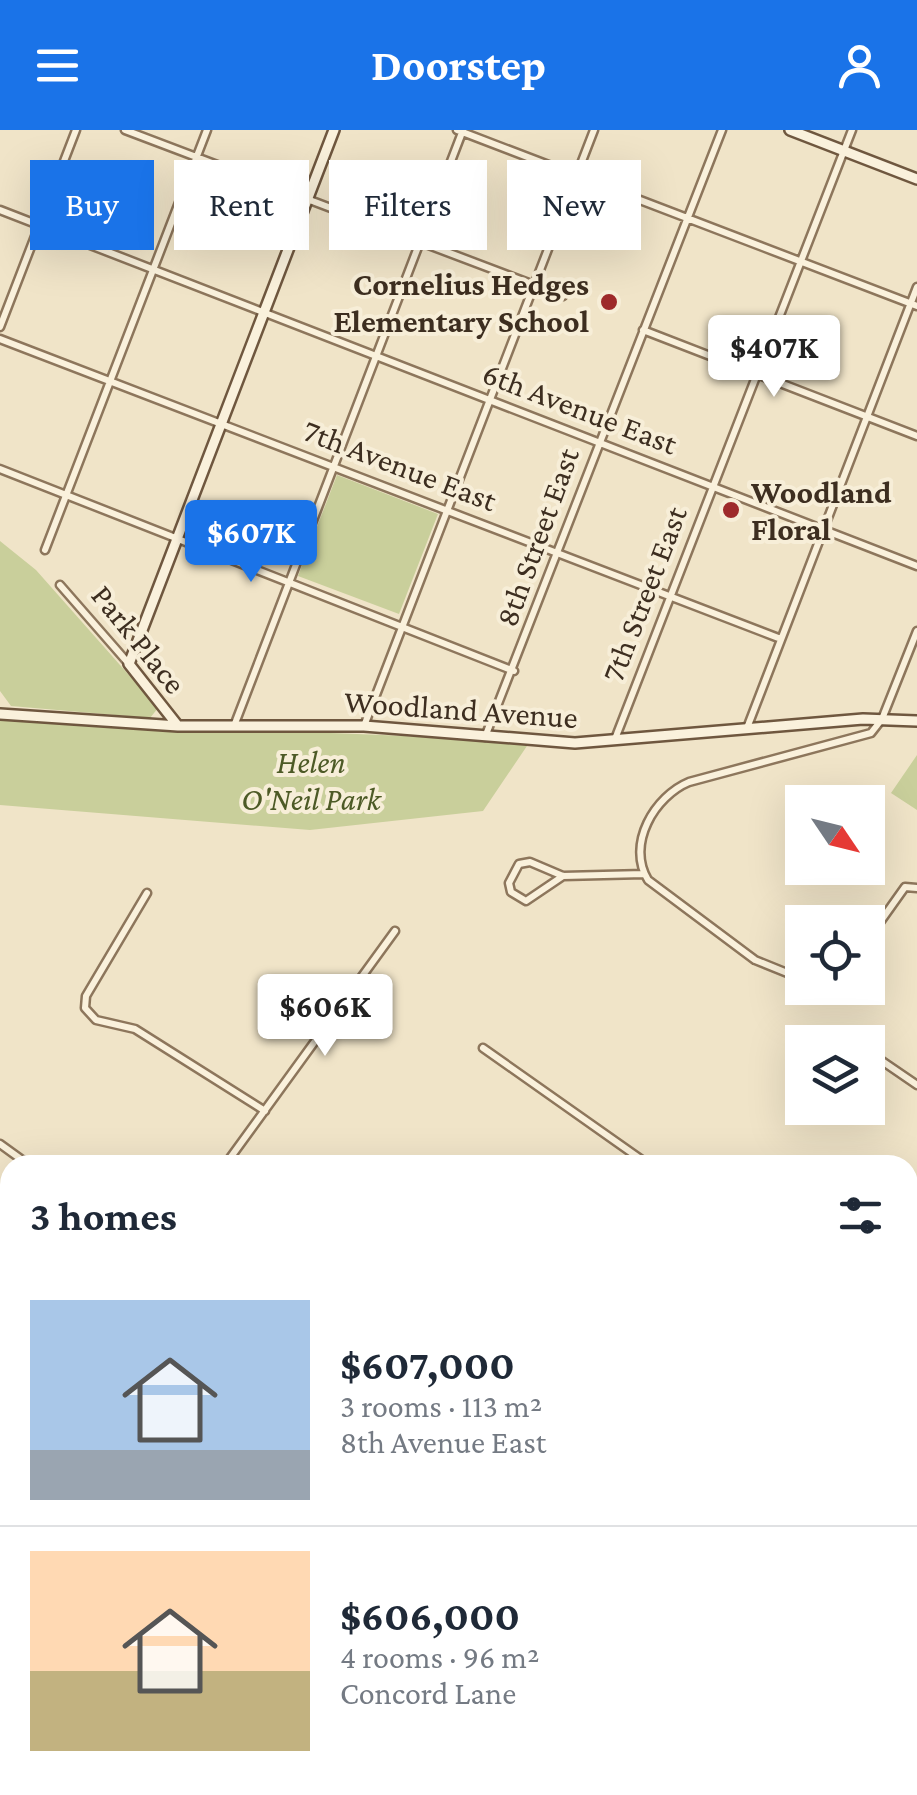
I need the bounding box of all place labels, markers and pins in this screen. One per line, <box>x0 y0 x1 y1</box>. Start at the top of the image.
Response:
place label: Cornelius Hedges Elementary School <box>333 266 589 339</box>
marker: Cornelius Hedges Elementary School <box>598 291 620 313</box>
pin: $407K <box>704 315 844 400</box>
place label: Woodland Floral <box>750 474 892 547</box>
marker: Woodland Floral <box>720 499 742 521</box>
pin: $607K <box>181 500 321 585</box>
pin: $606K <box>255 974 395 1059</box>

